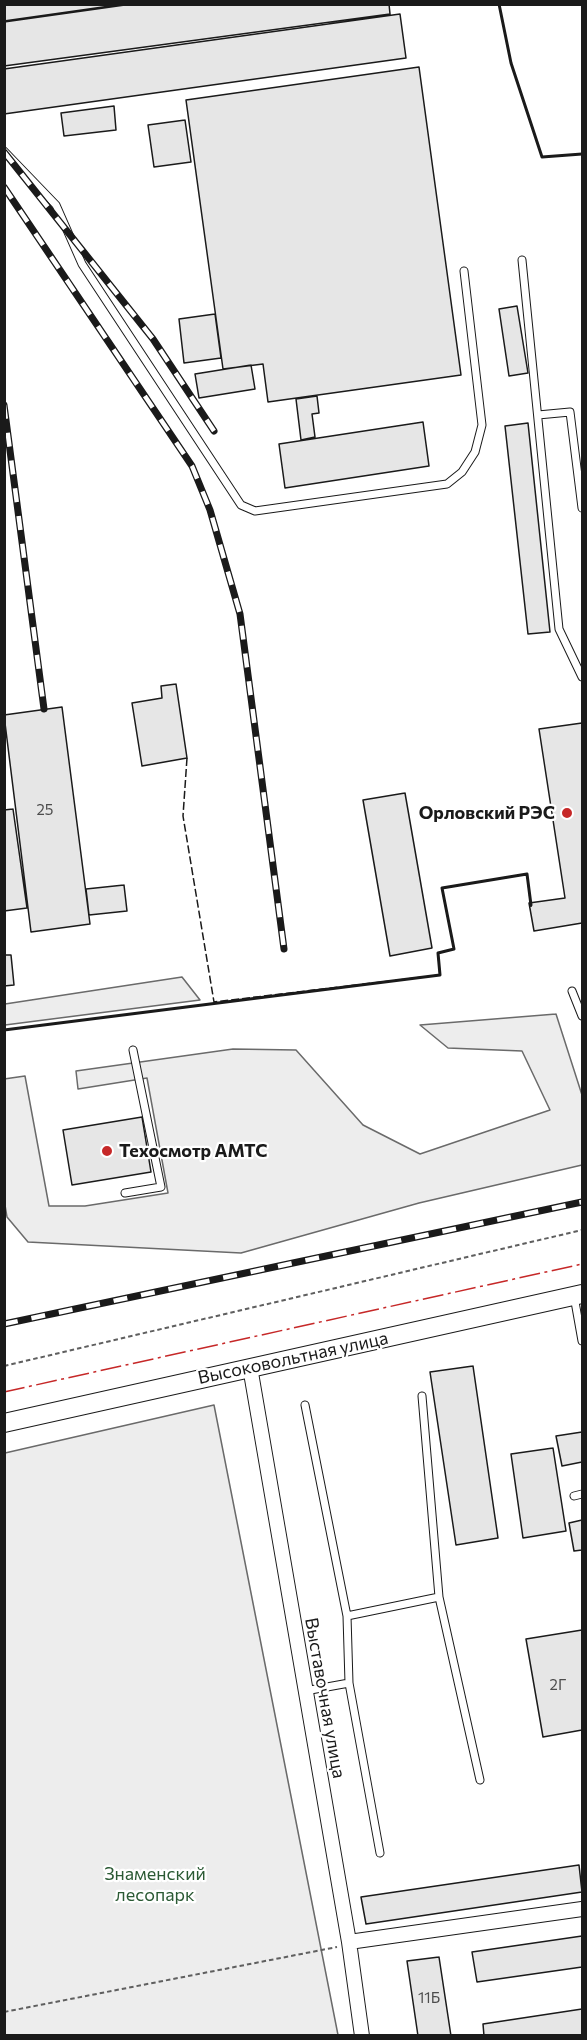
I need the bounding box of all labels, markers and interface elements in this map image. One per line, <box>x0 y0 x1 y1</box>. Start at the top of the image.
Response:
house number: 25 <box>37 801 53 819</box>
place label: Орловский РЭС <box>419 802 555 824</box>
marker: Орловский РЭС <box>560 806 574 820</box>
place label: Техосмотр АМТС <box>119 1140 268 1162</box>
marker: Техосмотр АМТС <box>100 1144 114 1158</box>
street label: Высоковольтная улица <box>196 1327 390 1389</box>
street label: Выставочная улица <box>300 1616 350 1780</box>
house number: 2Г <box>550 1676 566 1694</box>
park label: Знаменский лесопарк <box>104 1863 206 1906</box>
house number: 11Б <box>418 1989 440 2007</box>

